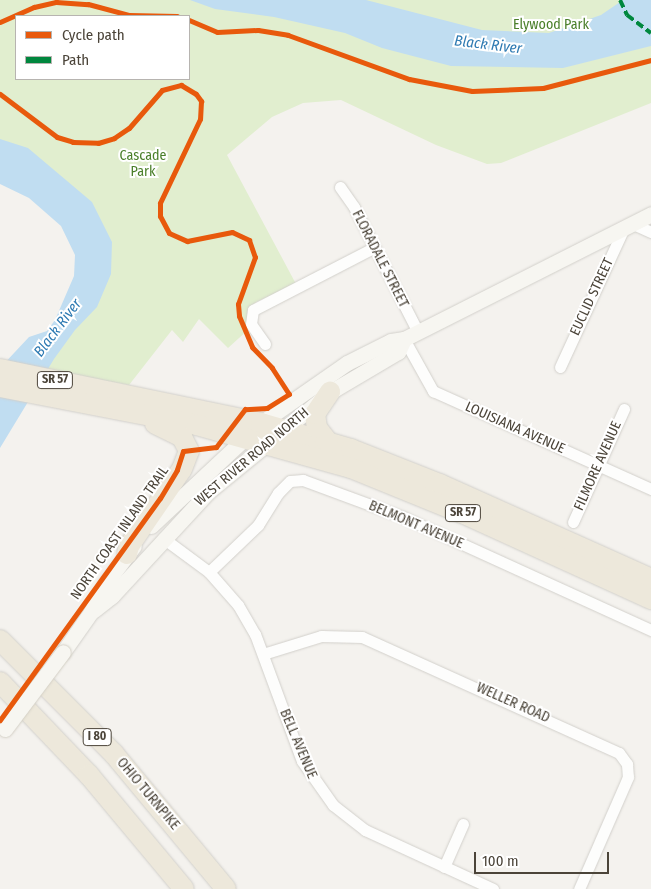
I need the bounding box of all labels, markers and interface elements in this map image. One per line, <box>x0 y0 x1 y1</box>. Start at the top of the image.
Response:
legend <box>15 15 190 80</box>
park label: Elywood Park <box>513 17 589 33</box>
text: Cycle path <box>62 26 125 44</box>
water label: Black River <box>453 32 523 58</box>
text: Path <box>62 51 89 69</box>
park label: Cascade Park <box>120 148 166 180</box>
street label: FLORADALE STREET <box>348 207 412 311</box>
street label: EUCLID STREET <box>567 256 617 338</box>
water label: Black River <box>30 295 86 361</box>
road number: SR 57 <box>36 370 74 390</box>
street label: LOUISIANA AVENUE <box>462 398 568 458</box>
street label: WEST RIVER ROAD NORTH <box>192 404 312 510</box>
street label: FILMORE AVENUE <box>571 419 625 513</box>
street label: NORTH COAST INLAND TRAIL <box>67 463 173 603</box>
street label: BELMONT AVENUE <box>366 497 466 553</box>
road number: SR 57 <box>444 503 482 522</box>
street label: WELLER ROAD <box>474 679 552 727</box>
street label: BELL AVENUE <box>276 707 320 781</box>
road number: I 80 <box>82 728 112 746</box>
street label: OHIO TURNPIKE <box>113 755 183 833</box>
scale bar <box>476 842 611 874</box>
text: 100 m <box>482 852 519 870</box>

